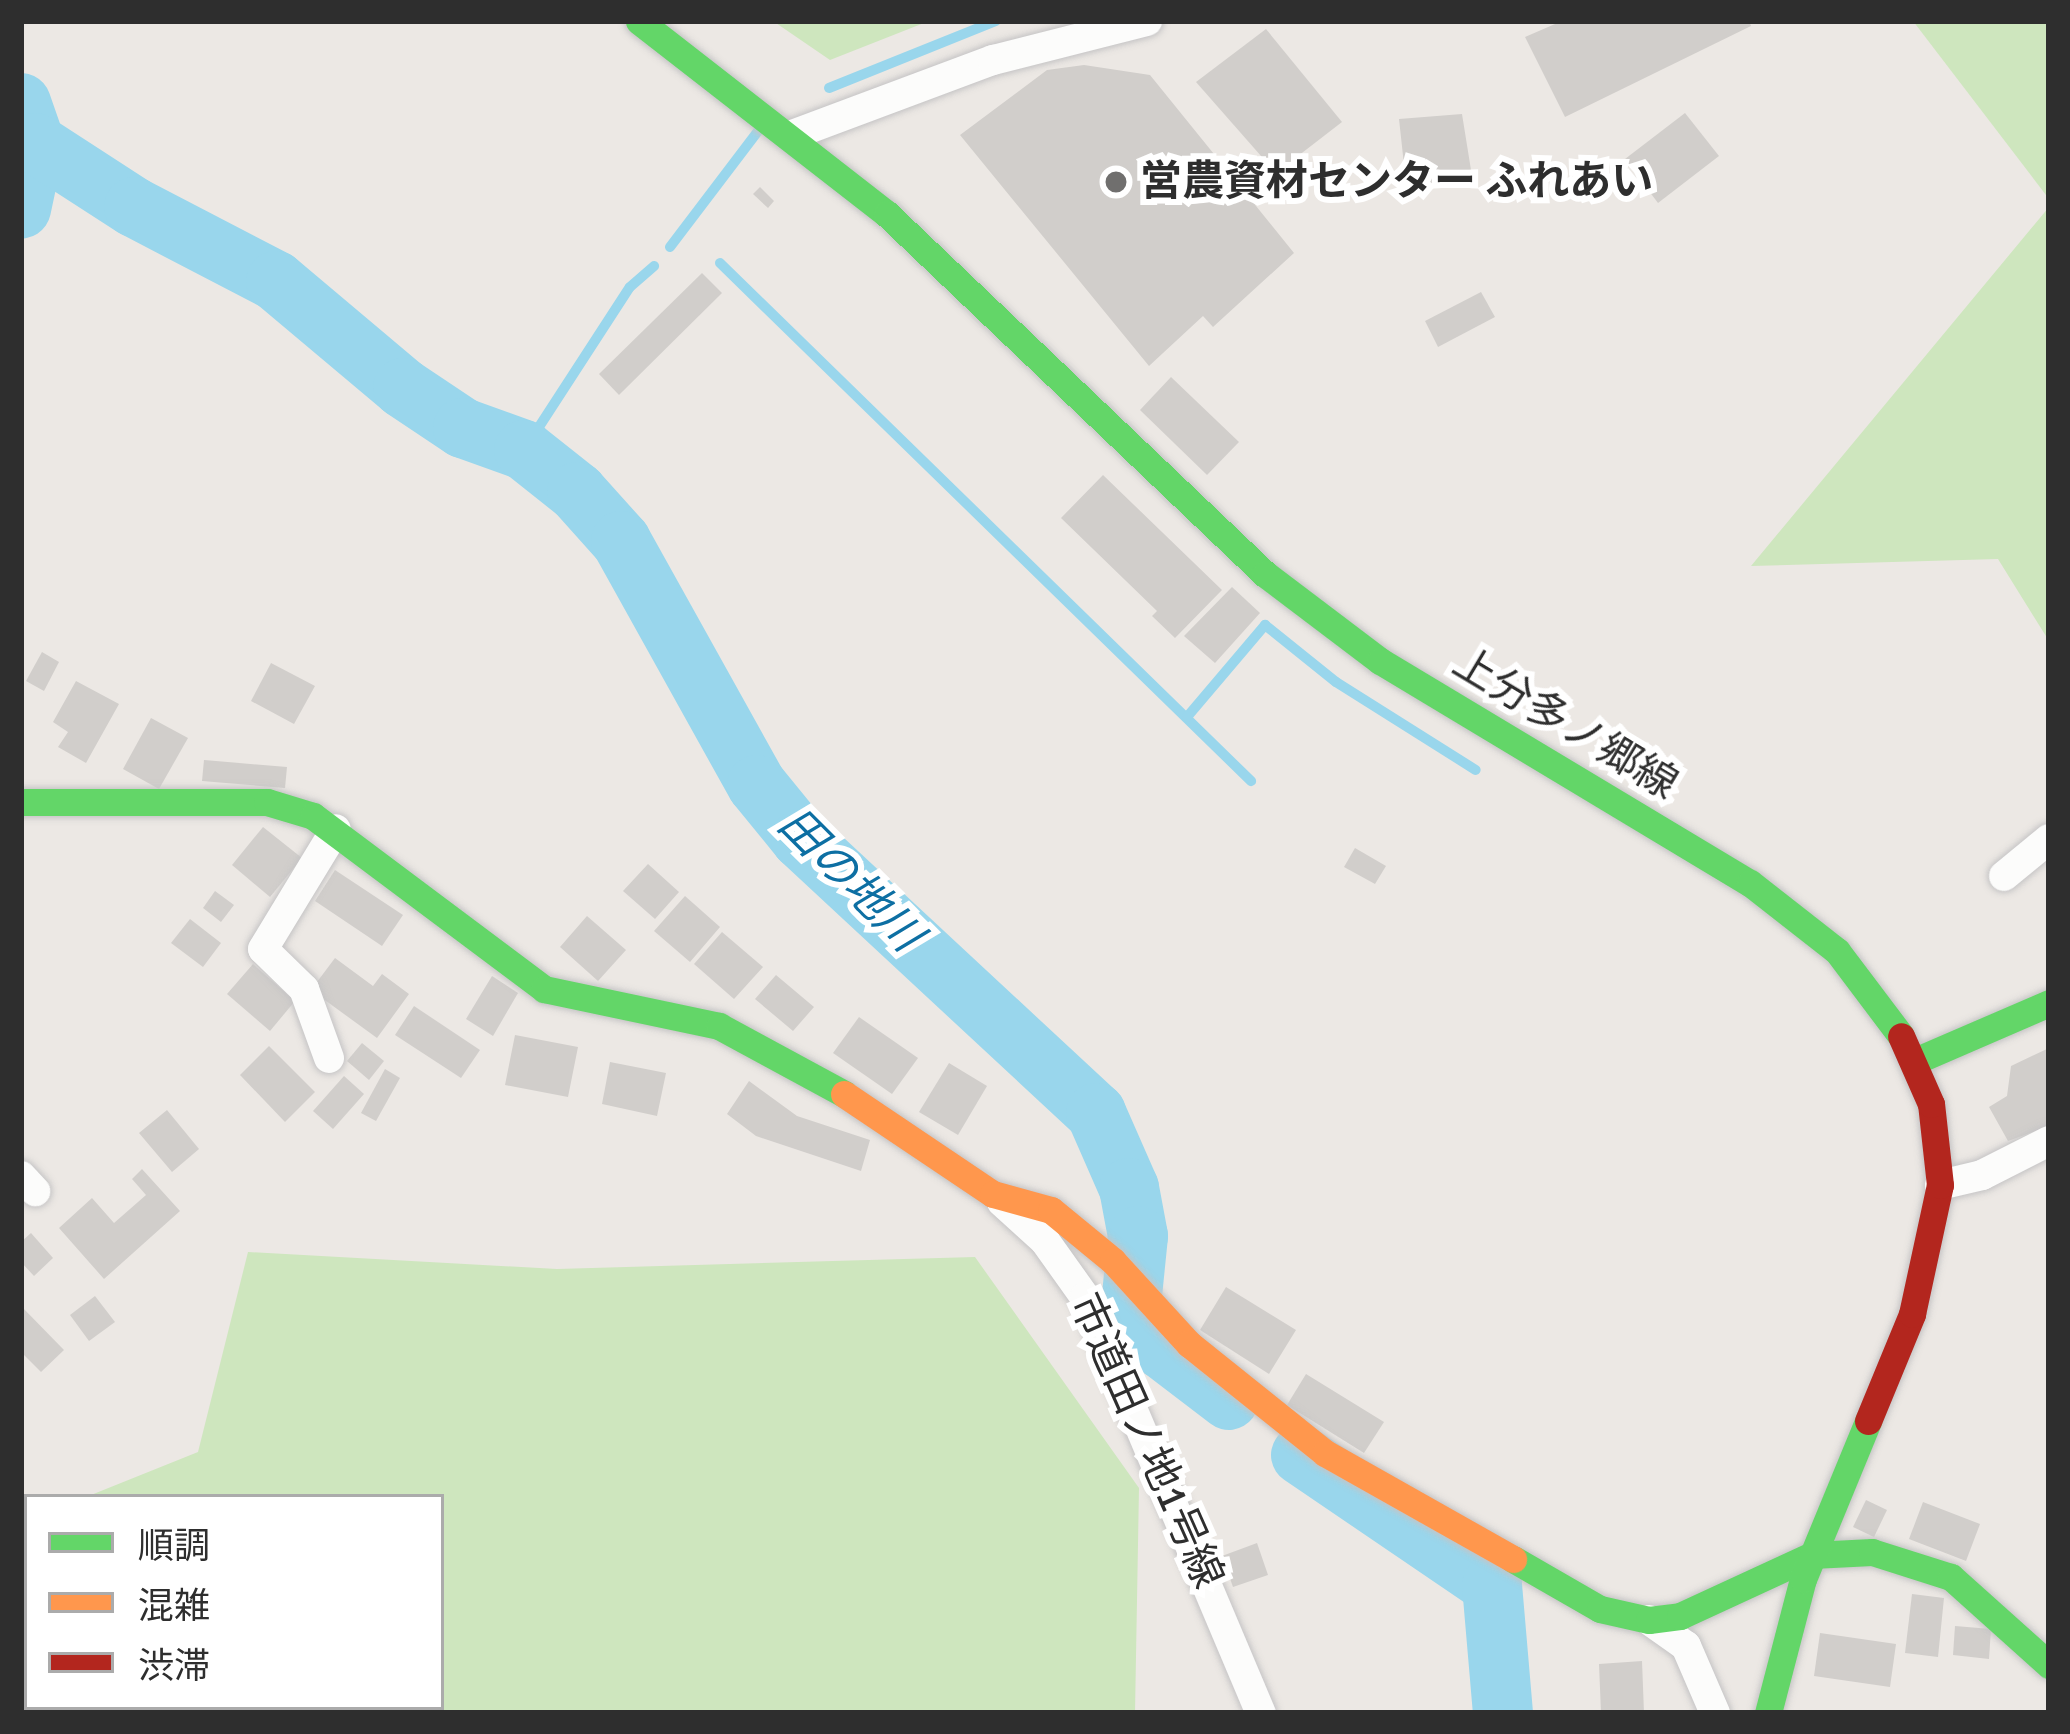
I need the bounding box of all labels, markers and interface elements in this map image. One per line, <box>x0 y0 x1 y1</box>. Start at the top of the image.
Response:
place label: 営農資材センター ふれあい <box>1140 157 1653 207</box>
marker: 営農資材センター ふれあい <box>1103 169 1129 195</box>
street label: 上分多ノ郷線 <box>1444 638 1686 810</box>
water label: 田の地川 <box>767 797 933 963</box>
street label: 市道田ノ地1号線 <box>1059 1286 1233 1596</box>
legend <box>24 1494 444 1710</box>
text: 順調 <box>138 1524 210 1569</box>
text: 混雑 <box>138 1584 210 1629</box>
text: 渋滞 <box>138 1644 210 1689</box>

